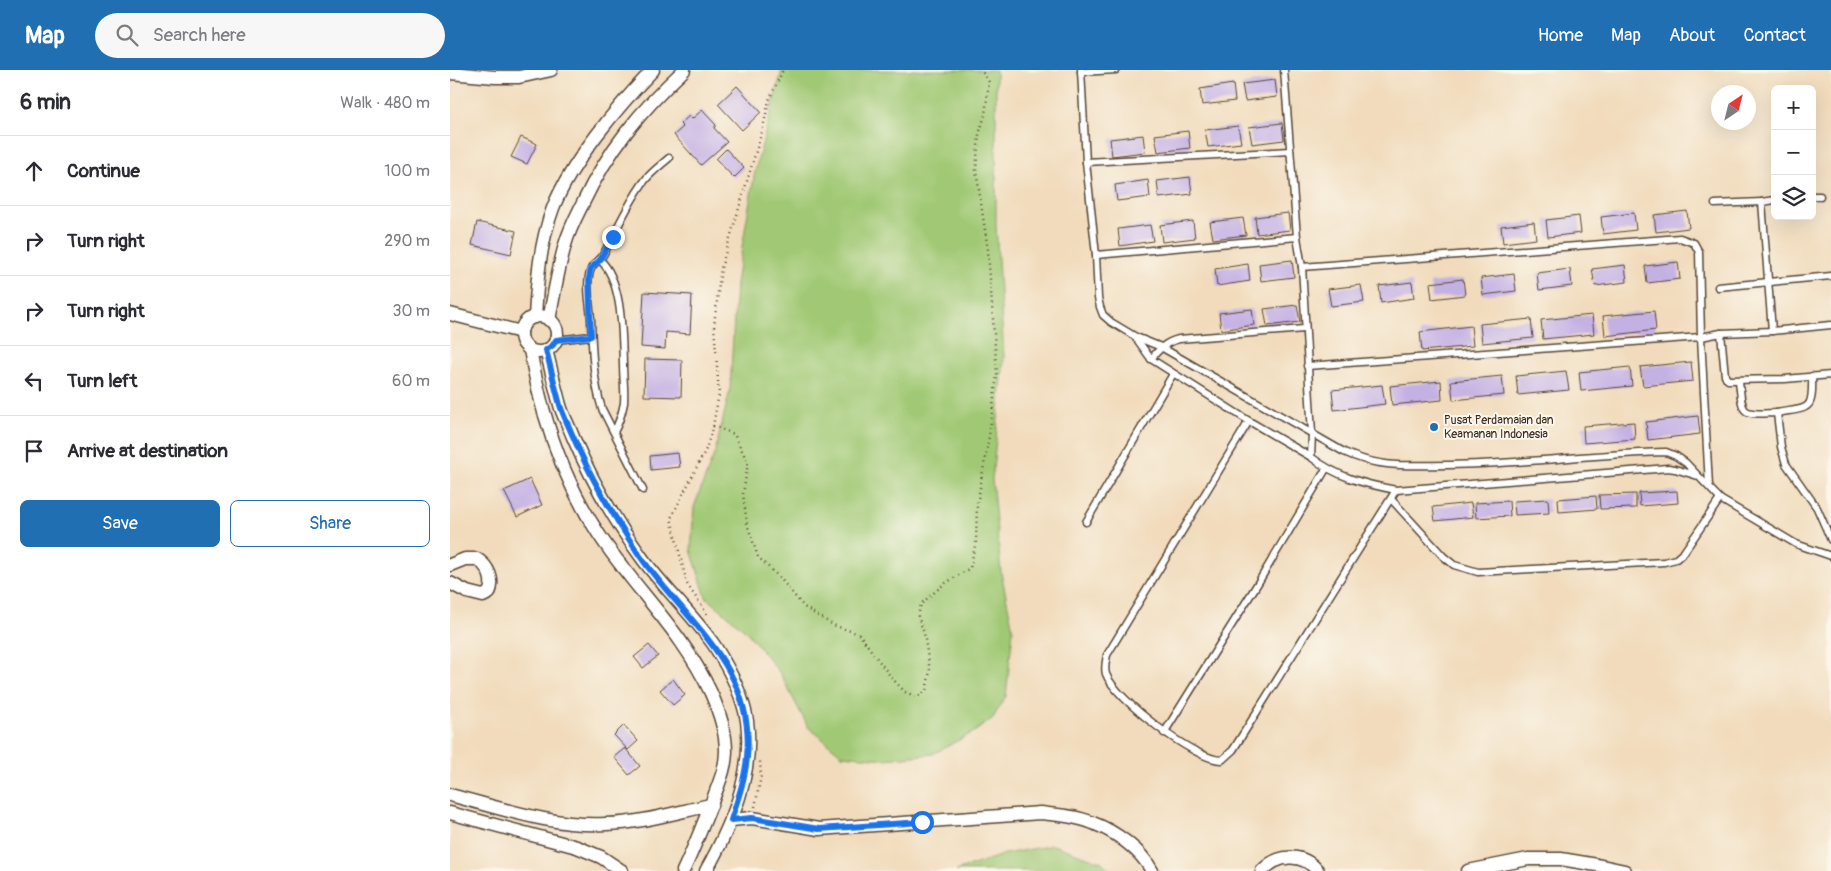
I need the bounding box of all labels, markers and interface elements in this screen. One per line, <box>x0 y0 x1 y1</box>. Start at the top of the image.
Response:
search box <box>95 13 445 58</box>
text: Map <box>25 21 65 50</box>
icon: search <box>113 21 141 49</box>
text: Search here <box>153 23 246 47</box>
text: Home <box>1538 24 1583 47</box>
text: Map <box>1611 24 1641 47</box>
text: About <box>1669 24 1715 47</box>
text: Contact <box>1743 24 1806 47</box>
north arrow <box>1711 85 1756 130</box>
map controls <box>1771 85 1816 220</box>
button: + <box>1771 85 1816 130</box>
text: 6 min <box>20 89 71 116</box>
text: Walk · 480 m <box>340 93 430 113</box>
button: − <box>1771 130 1816 175</box>
icon: ahead <box>20 157 48 185</box>
text: Continue <box>67 159 140 183</box>
text: 100 m <box>384 161 430 181</box>
button: layers <box>1771 175 1816 220</box>
route end <box>602 226 625 249</box>
icon: right <box>20 227 48 255</box>
text: Turn right <box>67 229 145 253</box>
text: 290 m <box>384 231 430 251</box>
icon: right <box>20 297 48 325</box>
text: Turn right <box>67 299 145 323</box>
text: 30 m <box>392 301 430 321</box>
icon: left <box>20 367 48 395</box>
text: Turn left <box>67 369 137 393</box>
text: 60 m <box>392 371 430 391</box>
place label: Pusat Perdamaian dan Keamanan Indonesia <box>1444 413 1554 442</box>
marker: Pusat Perdamaian dan Keamanan Indonesia <box>1428 421 1440 433</box>
icon: arrive <box>20 437 48 465</box>
text: Arrive at destination <box>67 439 228 463</box>
button: Save <box>20 500 220 547</box>
button: Share <box>230 500 430 547</box>
route start <box>911 811 934 834</box>

